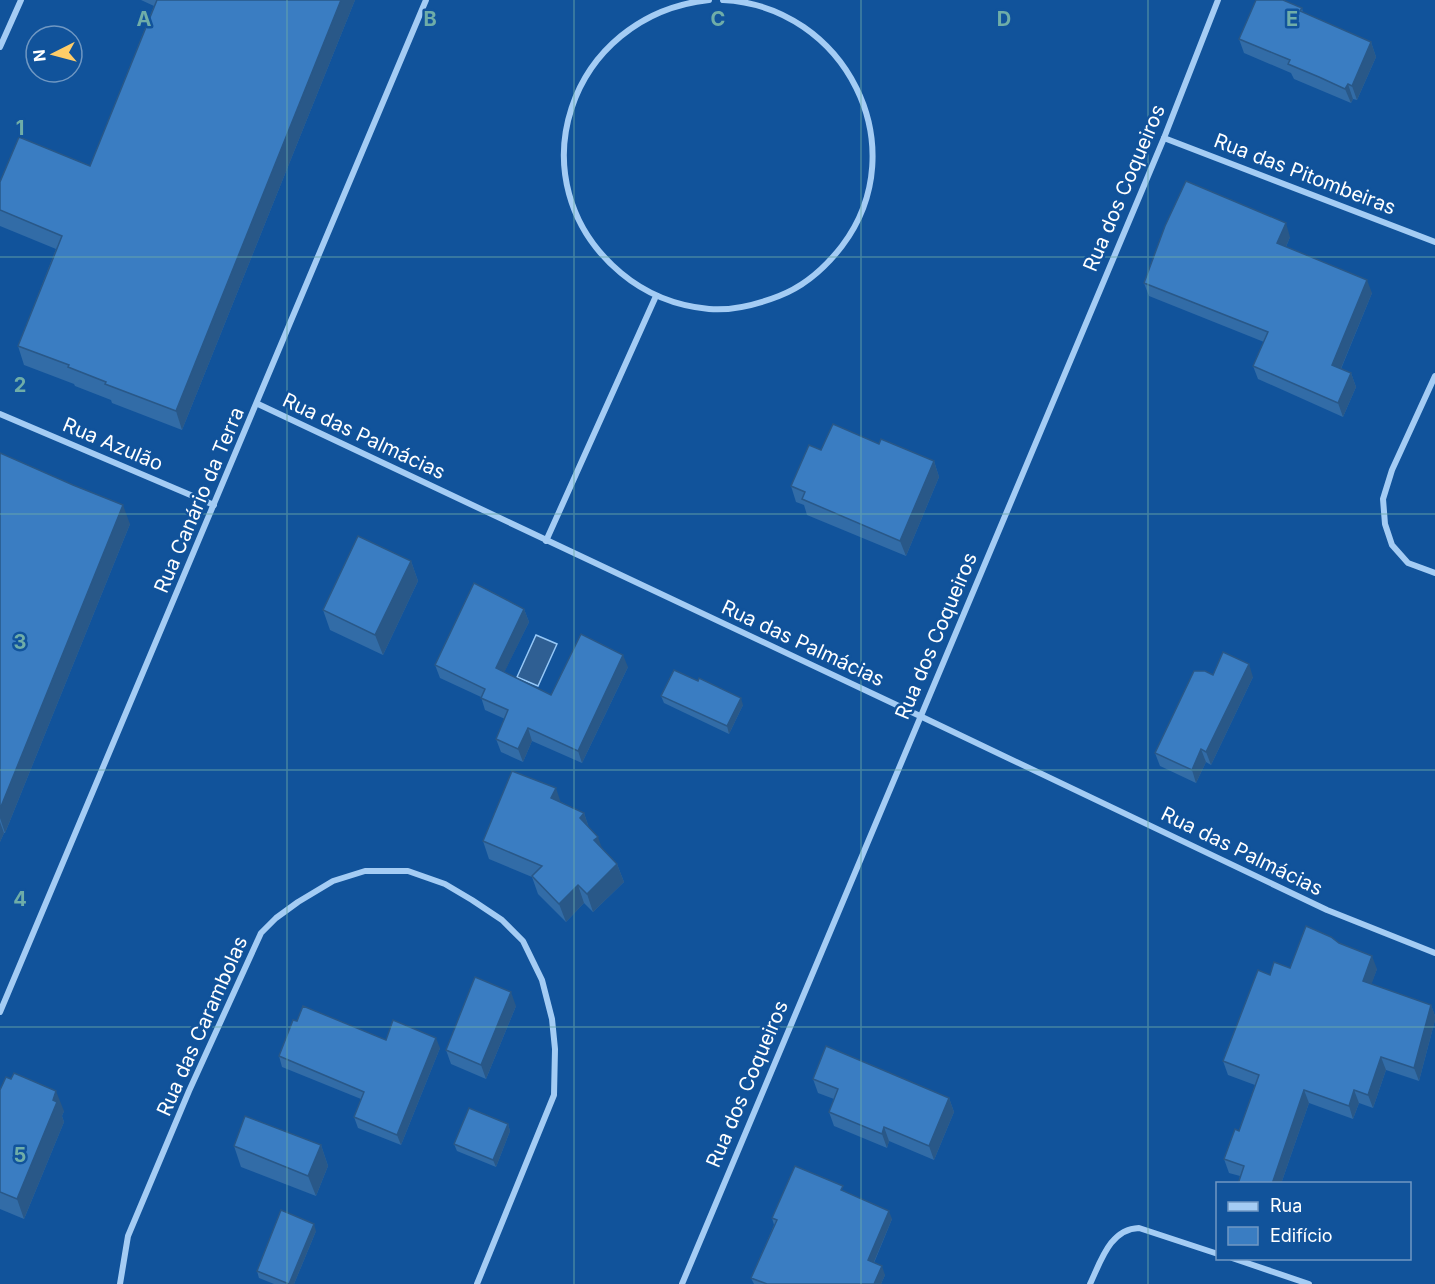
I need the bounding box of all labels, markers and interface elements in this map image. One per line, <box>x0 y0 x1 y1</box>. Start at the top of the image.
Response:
text: A <box>137 7 152 31</box>
text: B <box>423 7 437 31</box>
text: C <box>711 7 725 31</box>
text: D <box>997 7 1011 31</box>
text: E <box>1286 7 1298 31</box>
north arrow <box>24 24 84 84</box>
text: N <box>28 48 50 63</box>
street label: Rua dos Coqueiros <box>1078 101 1170 275</box>
text: 1 <box>16 116 24 140</box>
street label: Rua das Pitombeiras <box>1211 128 1399 220</box>
text: 2 <box>14 373 26 397</box>
street label: Rua das Palmácias <box>279 388 449 484</box>
street label: Rua Canário da Terra <box>149 404 249 596</box>
street label: Rua Azulão <box>59 412 167 476</box>
street label: Rua dos Coqueiros <box>890 549 982 723</box>
street label: Rua das Palmácias <box>718 595 888 691</box>
text: 3 <box>14 630 26 654</box>
street label: Rua das Palmácias <box>1157 801 1327 901</box>
text: 4 <box>13 887 27 911</box>
street label: Rua das Carambolas <box>152 932 252 1120</box>
street label: Rua dos Coqueiros <box>701 997 793 1171</box>
text: 5 <box>14 1143 26 1167</box>
legend <box>1216 1182 1411 1260</box>
text: Rua <box>1270 1195 1302 1216</box>
text: Edifício <box>1270 1225 1333 1246</box>

